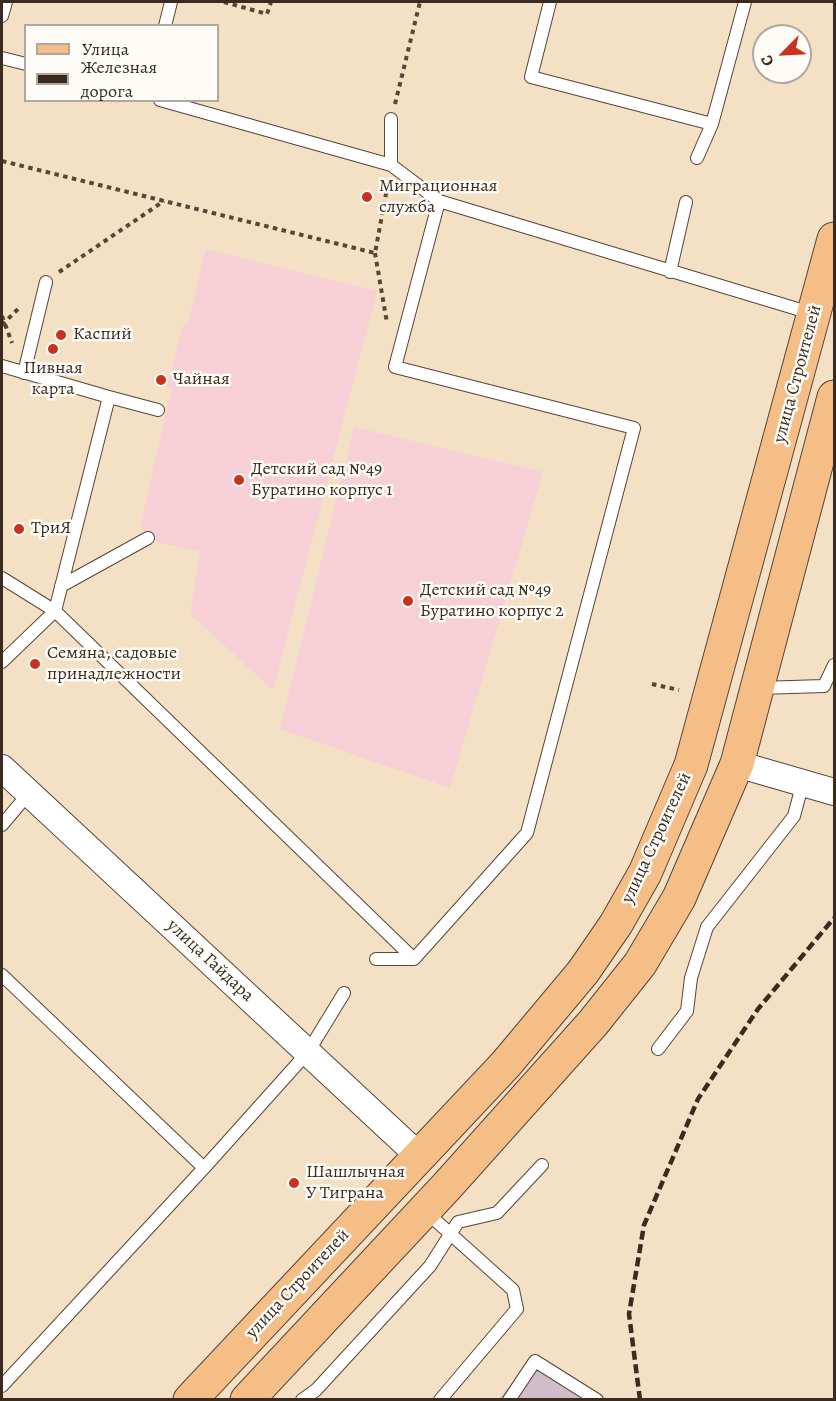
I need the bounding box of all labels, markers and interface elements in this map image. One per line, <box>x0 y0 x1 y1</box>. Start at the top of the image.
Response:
legend <box>24 24 219 102</box>
north arrow <box>752 24 812 84</box>
text: Улица <box>82 37 129 61</box>
text: С <box>755 52 779 69</box>
text: Железная дорога <box>81 55 157 103</box>
place label: Миграционная служба <box>379 176 497 219</box>
marker: Миграционная служба <box>360 190 374 204</box>
street label: улица Строителей <box>769 303 827 445</box>
place label: Каспий <box>73 324 132 346</box>
marker: Каспий <box>54 328 68 342</box>
marker: Пивная карта <box>46 342 60 356</box>
place label: Пивная карта <box>23 358 83 400</box>
place label: Чайная <box>173 369 230 391</box>
marker: Чайная <box>154 373 168 387</box>
place label: Детский сад №49 Буратино корпус 1 <box>251 459 392 502</box>
marker: Детский сад №49 Буратино корпус 1 <box>232 473 246 487</box>
place label: ТриЯ <box>31 518 71 540</box>
marker: ТриЯ <box>12 522 26 536</box>
place label: Детский сад №49 Буратино корпус 2 <box>420 580 564 622</box>
marker: Детский сад №49 Буратино корпус 2 <box>401 594 415 608</box>
place label: Семяна, садовые принадлежности <box>47 643 181 686</box>
marker: Семяна, садовые принадлежности <box>28 657 42 671</box>
street label: улица Строителей <box>617 769 697 907</box>
street label: улица Гайдара <box>162 915 258 1007</box>
place label: Шашлычная У Тиграна <box>306 1162 405 1204</box>
marker: Шашлычная У Тиграна <box>287 1176 301 1190</box>
street label: улица Строителей <box>242 1225 354 1343</box>

